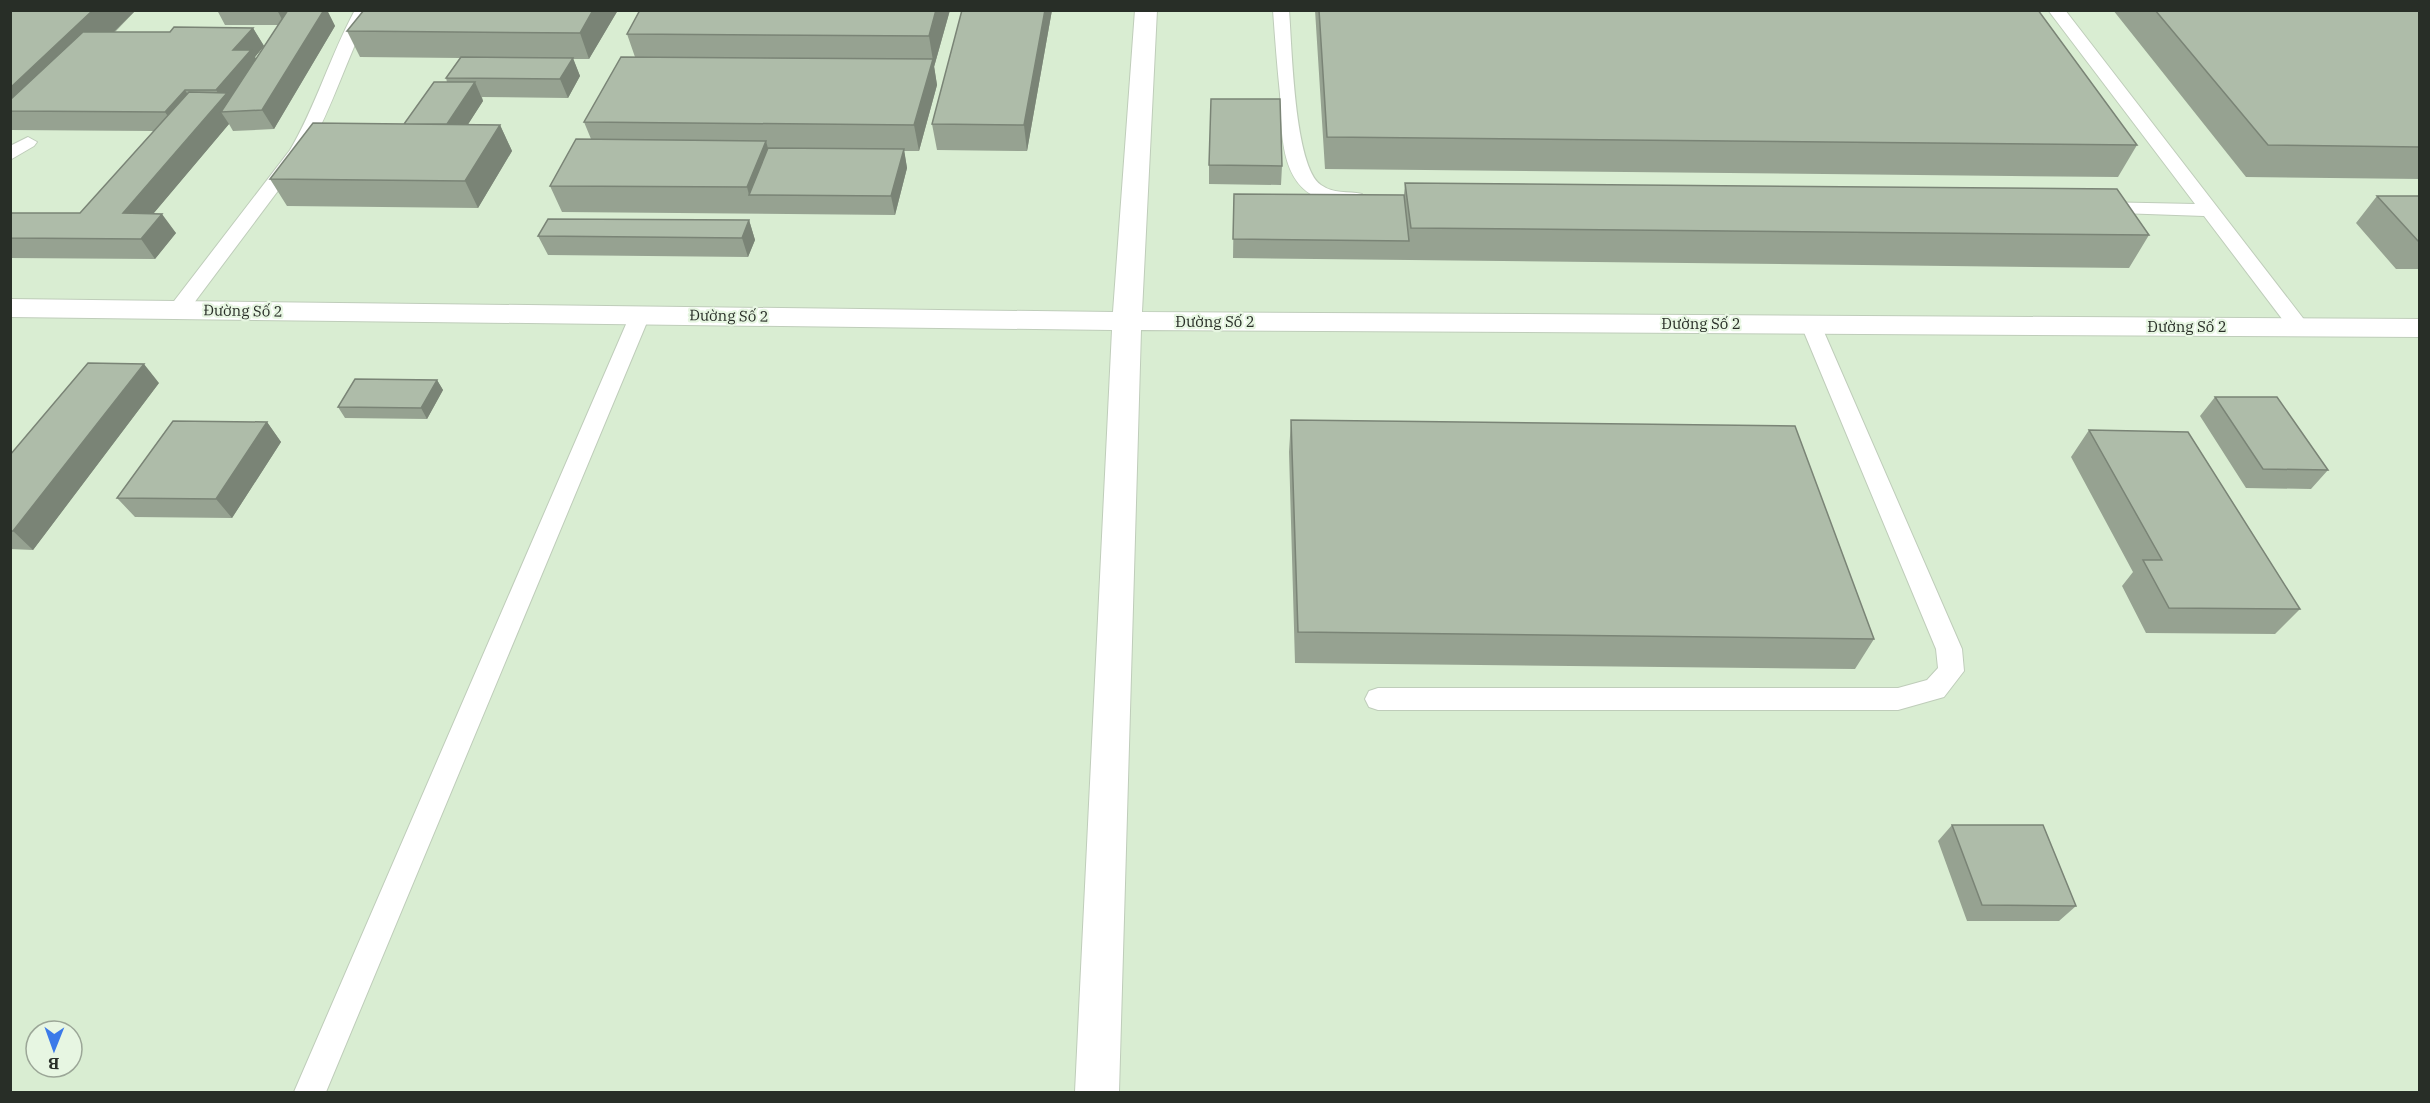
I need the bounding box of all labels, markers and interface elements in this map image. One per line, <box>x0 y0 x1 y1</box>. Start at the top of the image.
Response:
street label: Đường Số 2 <box>203 300 283 321</box>
street label: Đường Số 2 <box>689 305 769 326</box>
street label: Đường Số 2 <box>1175 312 1255 331</box>
street label: Đường Số 2 <box>1661 314 1741 333</box>
street label: Đường Số 2 <box>2147 317 2227 336</box>
north arrow <box>24 1019 84 1079</box>
text: B <box>48 1054 60 1074</box>

